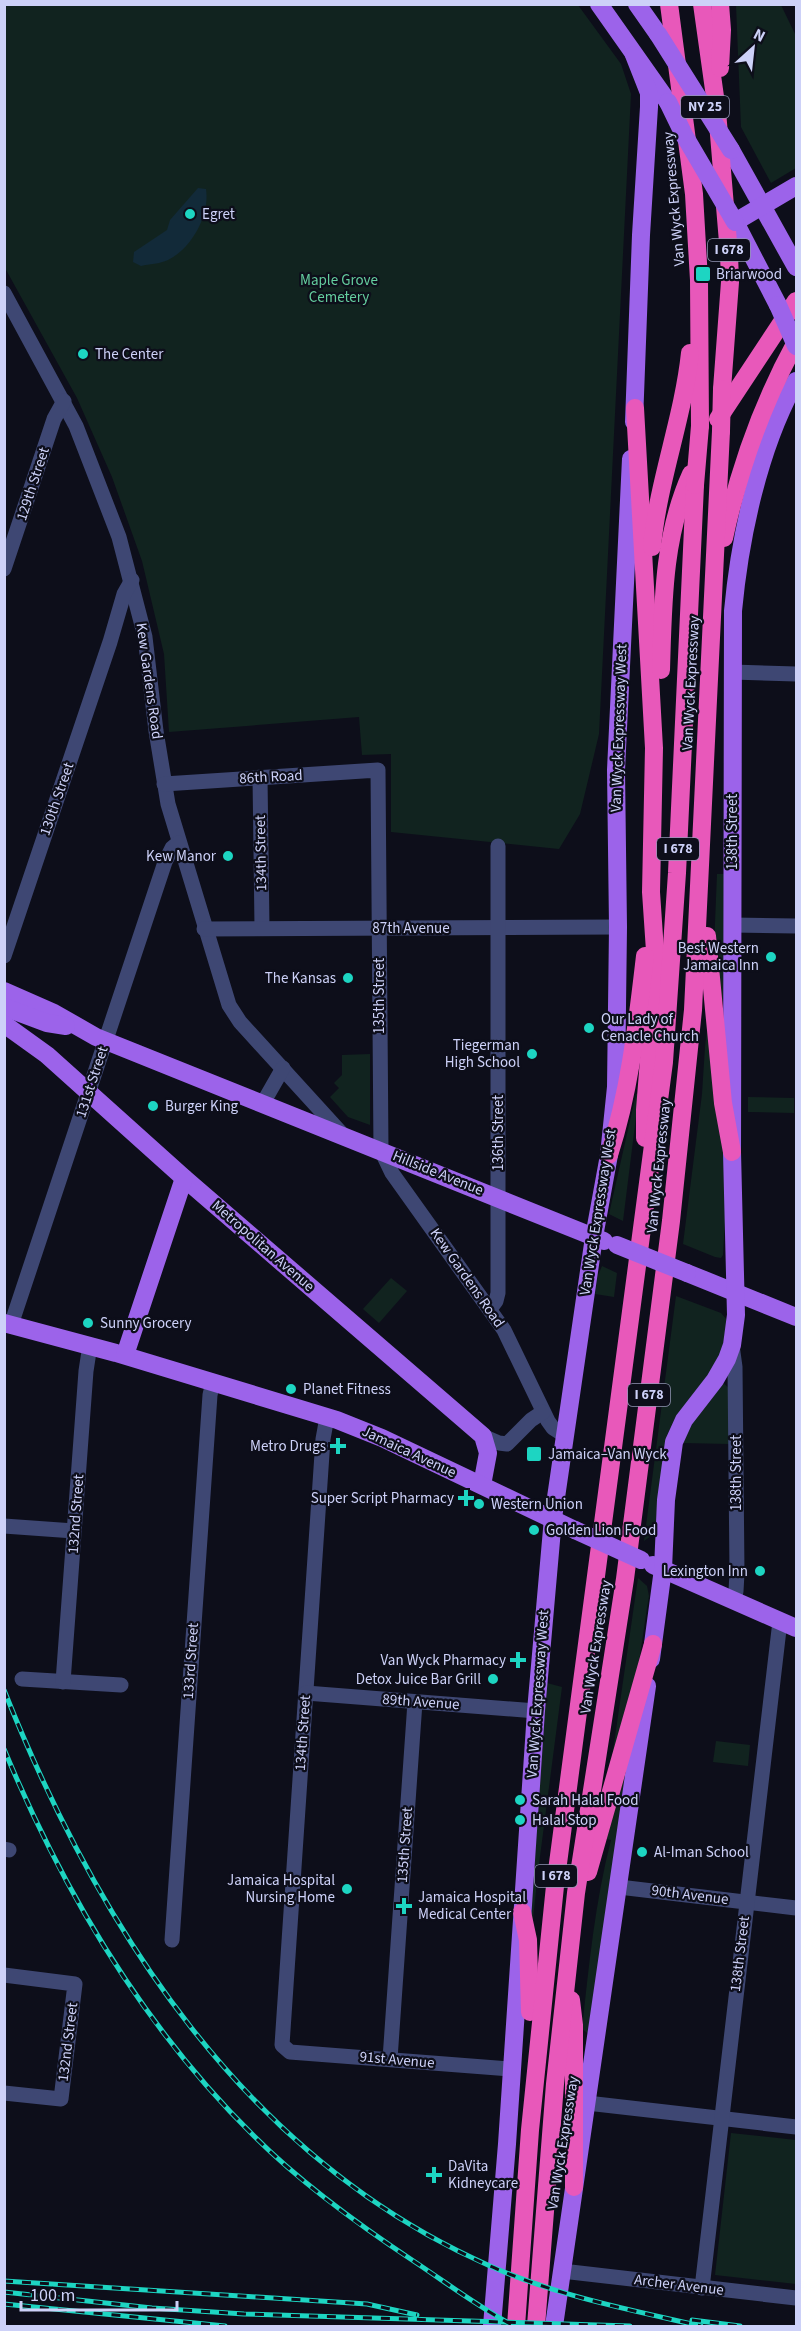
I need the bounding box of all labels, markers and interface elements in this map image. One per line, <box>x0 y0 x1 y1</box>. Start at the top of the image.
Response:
north arrow <box>723 18 783 78</box>
text: N <box>750 23 769 48</box>
road number: NY 25 <box>681 96 729 118</box>
street label: Van Wyck Expressway <box>658 131 690 267</box>
place label: Egret <box>202 204 235 225</box>
marker: Egret <box>183 207 197 221</box>
road number: I 678 <box>708 239 750 261</box>
place label: Briarwood <box>716 264 782 285</box>
marker: Briarwood <box>694 265 712 283</box>
park label: Maple Grove Cemetery <box>300 270 378 308</box>
place label: The Center <box>95 344 164 365</box>
marker: The Center <box>76 347 90 361</box>
street label: 129th Street <box>11 445 55 523</box>
street label: Van Wyck Expressway <box>677 615 705 751</box>
street label: Kew Gardens Road <box>130 622 168 740</box>
street label: Van Wyck Expressway West <box>606 644 632 812</box>
street label: 130th Street <box>35 760 79 838</box>
street label: 86th Road <box>239 765 303 789</box>
street label: 138th Street <box>722 794 743 870</box>
street label: 134th Street <box>250 815 272 891</box>
road number: I 678 <box>657 838 699 860</box>
place label: Kew Manor <box>146 846 217 867</box>
marker: Kew Manor <box>221 849 235 863</box>
street label: 87th Avenue <box>372 918 450 939</box>
place label: Best Western Jamaica Inn <box>678 938 759 976</box>
marker: Best Western Jamaica Inn <box>764 950 778 964</box>
street label: 135th Street <box>369 958 390 1034</box>
place label: The Kansas <box>265 968 336 989</box>
marker: The Kansas <box>341 971 355 985</box>
place label: Our Lady of Cenacle Church <box>601 1009 699 1047</box>
marker: Our Lady of Cenacle Church <box>582 1021 596 1035</box>
place label: Tiegerman High School <box>445 1035 520 1073</box>
street label: 131st Street <box>71 1044 113 1120</box>
marker: Tiegerman High School <box>525 1047 539 1061</box>
street label: 136th Street <box>488 1095 509 1171</box>
place label: Burger King <box>165 1096 239 1117</box>
street label: Van Wyck Expressway <box>642 1098 676 1234</box>
marker: Burger King <box>146 1099 160 1113</box>
street label: Van Wyck Expressway West <box>574 1127 622 1297</box>
street label: Hillside Avenue <box>390 1145 486 1201</box>
street label: Metropolitan Avenue <box>207 1195 319 1297</box>
street label: Kew Gardens Road <box>425 1224 509 1332</box>
place label: Sunny Grocery <box>100 1313 192 1334</box>
marker: Sunny Grocery <box>81 1316 95 1330</box>
place label: Planet Fitness <box>303 1379 391 1400</box>
marker: Planet Fitness <box>284 1382 298 1396</box>
road number: I 678 <box>628 1384 670 1406</box>
street label: Jamaica Avenue <box>358 1421 460 1483</box>
street label: 138th Street <box>726 1435 747 1511</box>
place label: Metro Drugs <box>250 1436 326 1457</box>
marker: Metro Drugs <box>331 1439 345 1453</box>
place label: Jamaica–Van Wyck <box>548 1444 667 1465</box>
marker: Jamaica–Van Wyck <box>525 1445 543 1463</box>
street label: 132nd Street <box>63 1474 89 1554</box>
place label: Super Script Pharmacy <box>311 1488 454 1509</box>
marker: Super Script Pharmacy <box>459 1491 473 1505</box>
place label: Western Union <box>491 1494 583 1515</box>
marker: Western Union <box>472 1497 486 1511</box>
place label: Golden Lion Food <box>546 1520 656 1541</box>
marker: Golden Lion Food <box>527 1523 541 1537</box>
place label: Lexington Inn <box>663 1561 748 1582</box>
marker: Lexington Inn <box>753 1564 767 1578</box>
street label: Van Wyck Expressway <box>575 1579 617 1715</box>
street label: Van Wyck Expressway West <box>522 1609 554 1779</box>
street label: 133rd Street <box>178 1622 204 1700</box>
place label: Van Wyck Pharmacy <box>380 1650 506 1671</box>
marker: Van Wyck Pharmacy <box>511 1653 525 1667</box>
place label: Detox Juice Bar Grill <box>356 1669 481 1690</box>
marker: Detox Juice Bar Grill <box>486 1672 500 1686</box>
street label: 89th Avenue <box>382 1689 460 1715</box>
street label: 134th Street <box>290 1694 316 1772</box>
place label: Sarah Halal Food <box>532 1790 638 1811</box>
marker: Sarah Halal Food <box>513 1793 527 1807</box>
street label: 135th Street <box>392 1806 418 1884</box>
place label: Halal Stop <box>532 1810 597 1831</box>
marker: Halal Stop <box>513 1813 527 1827</box>
place label: Al-Iman School <box>654 1842 749 1863</box>
marker: Al-Iman School <box>635 1845 649 1859</box>
road number: I 678 <box>535 1865 577 1887</box>
place label: Jamaica Hospital Nursing Home <box>227 1870 335 1908</box>
street label: 90th Avenue <box>650 1880 730 1910</box>
marker: Jamaica Hospital Nursing Home <box>340 1882 354 1896</box>
place label: Jamaica Hospital Medical Center <box>418 1887 526 1925</box>
marker: Jamaica Hospital Medical Center <box>395 1897 413 1915</box>
street label: 138th Street <box>725 1915 755 1993</box>
street label: 132nd Street <box>53 2001 83 2083</box>
street label: 91st Avenue <box>359 2046 435 2074</box>
street label: Van Wyck Expressway <box>542 2075 584 2211</box>
place label: DaVita Kidneycare <box>448 2156 518 2194</box>
marker: DaVita Kidneycare <box>425 2166 443 2184</box>
street label: Archer Avenue <box>633 2269 725 2301</box>
scale bar <box>21 2274 177 2312</box>
text: 100 m <box>30 2283 75 2308</box>

